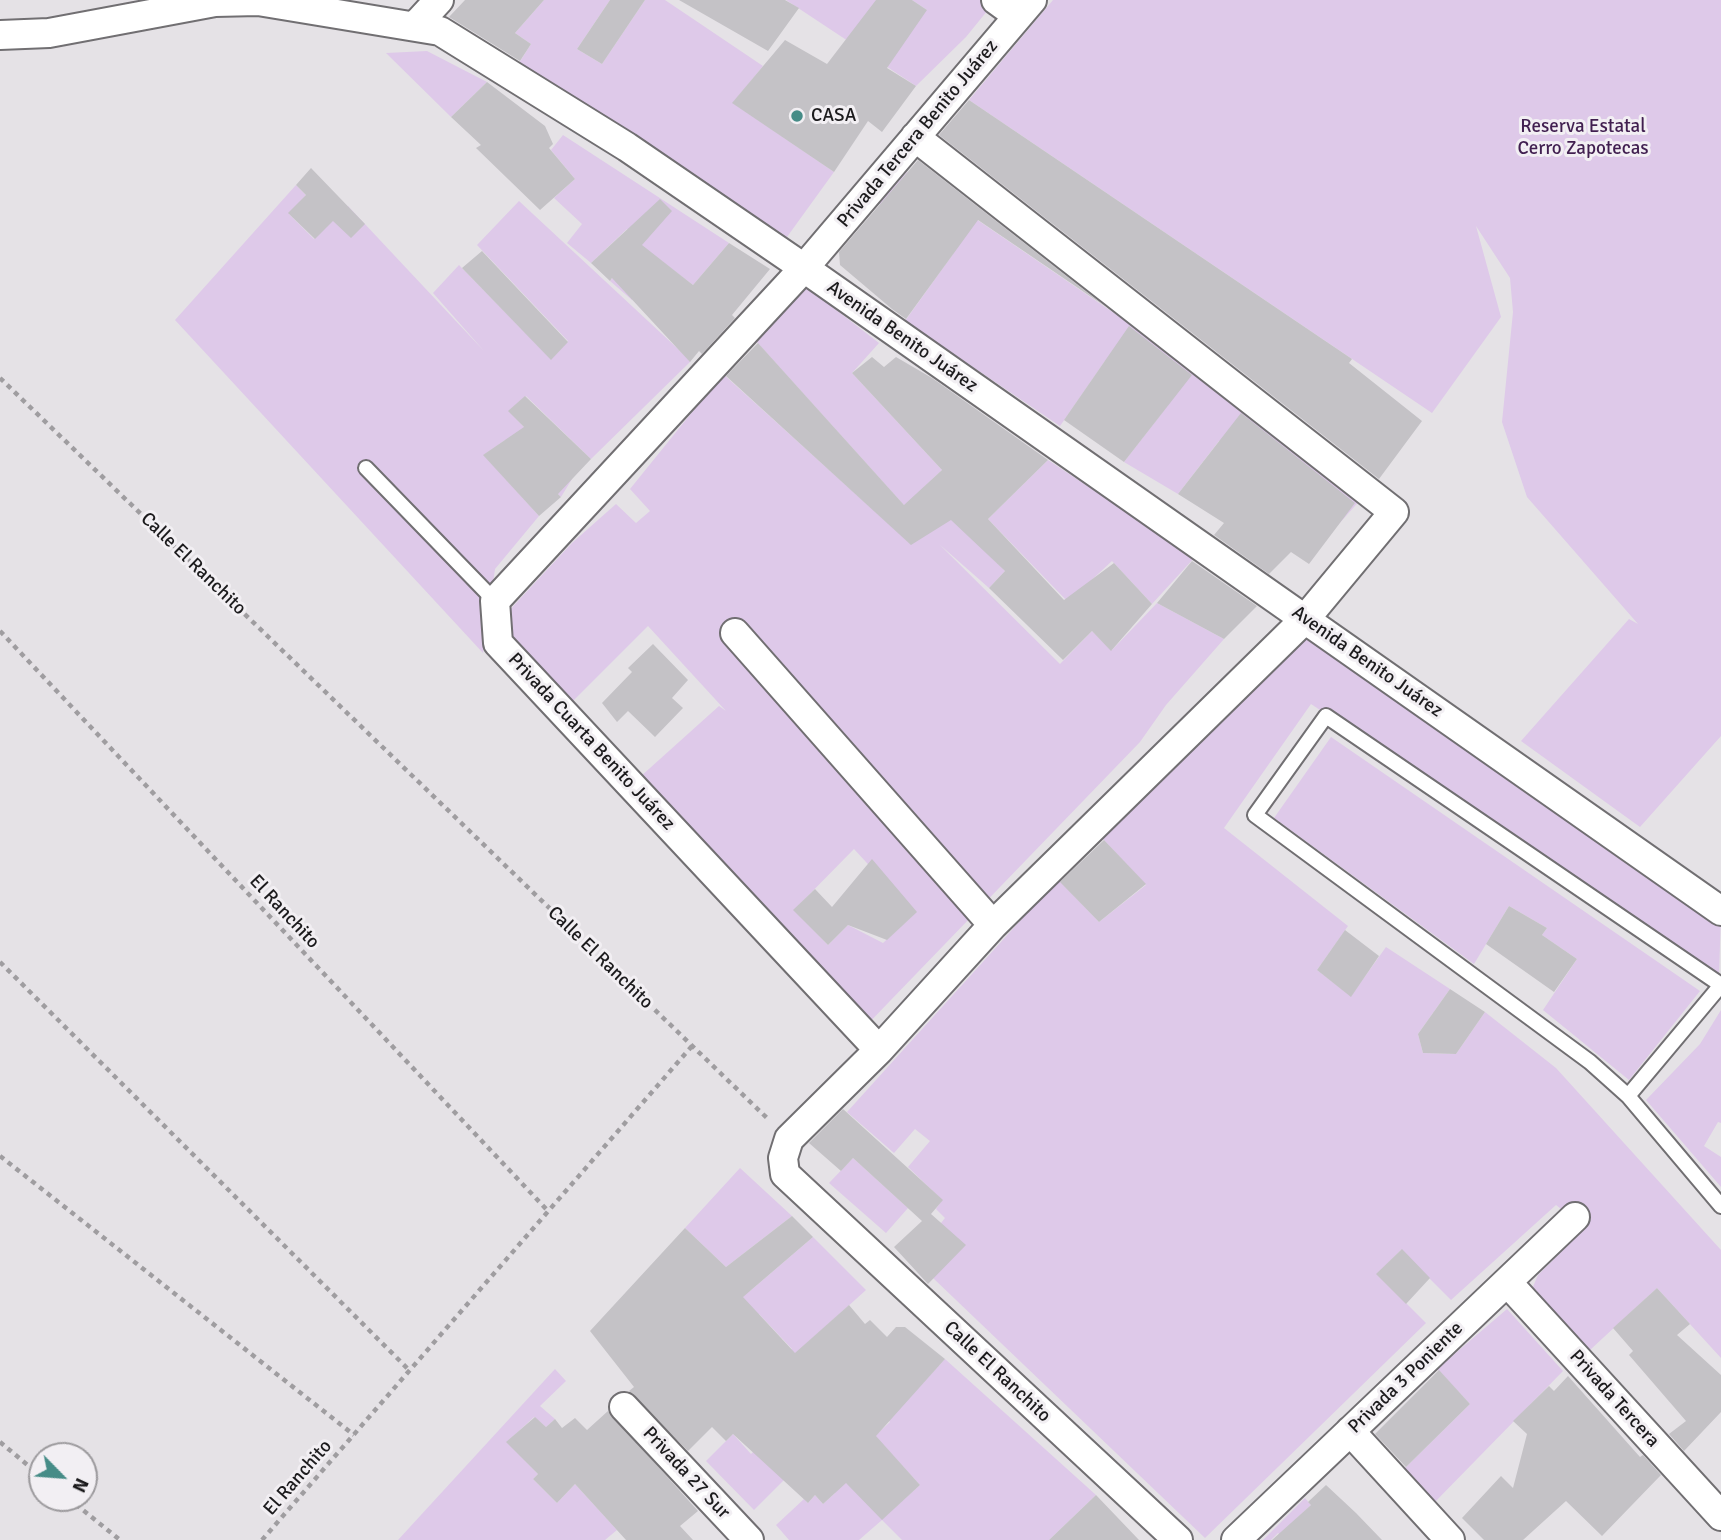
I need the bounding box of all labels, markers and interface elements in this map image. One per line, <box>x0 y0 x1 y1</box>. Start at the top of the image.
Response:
street label: Privada Tercera Benito Juárez <box>833 36 1003 232</box>
place label: CASA <box>811 105 856 127</box>
marker: CASA <box>789 108 805 124</box>
park label: Reserva Estatal Cerro Zapotecas <box>1517 116 1649 160</box>
street label: Avenida Benito Juárez <box>822 276 982 398</box>
street label: Calle El Ranchito <box>135 508 251 620</box>
street label: Avenida Benito Juárez <box>1287 601 1447 723</box>
street label: Privada Cuarta Benito Juárez <box>503 649 679 835</box>
street label: El Ranchito <box>244 870 324 954</box>
street label: Calle El Ranchito <box>542 902 658 1014</box>
street label: Calle El Ranchito <box>939 1317 1055 1427</box>
street label: Privada 3 Poniente <box>1344 1317 1468 1439</box>
street label: Privada Tercera <box>1564 1345 1664 1453</box>
street label: Privada 27 Sur <box>638 1422 734 1524</box>
street label: El Ranchito <box>259 1436 337 1520</box>
north arrow <box>28 1442 98 1512</box>
text: N <box>67 1474 94 1496</box>

